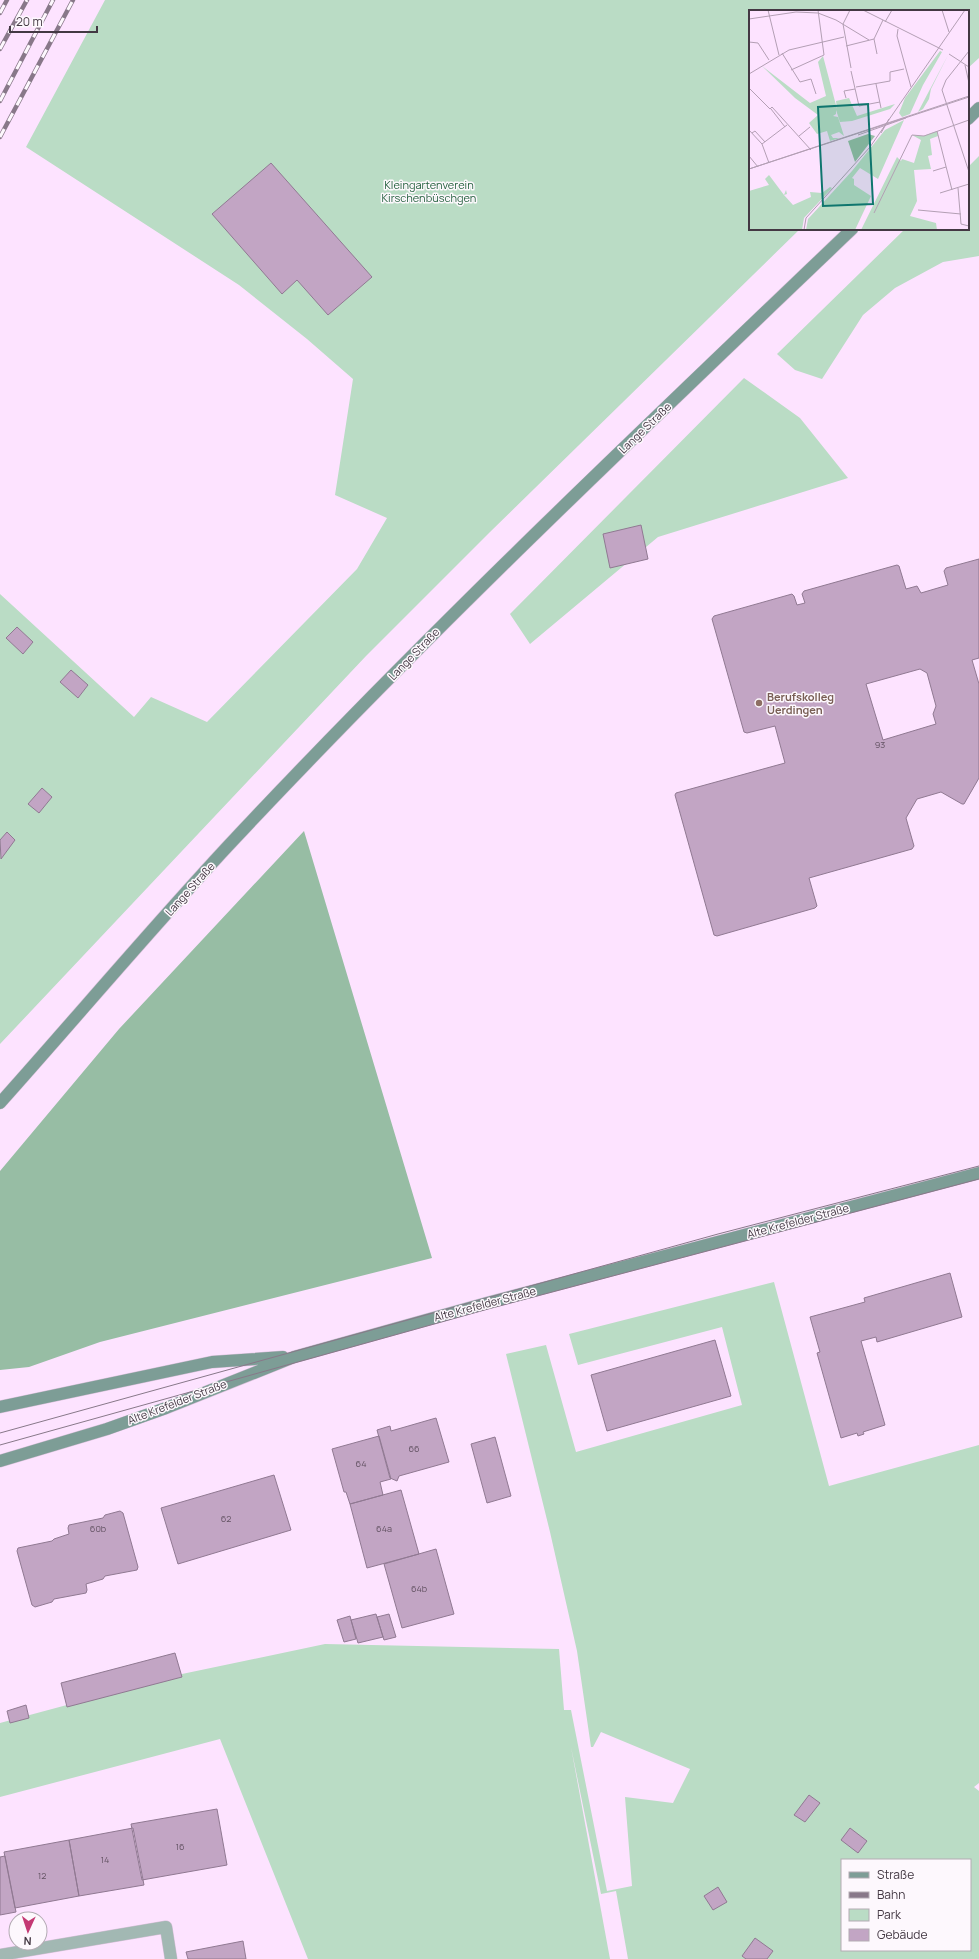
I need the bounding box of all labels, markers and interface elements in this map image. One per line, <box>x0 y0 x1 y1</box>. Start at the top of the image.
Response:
scale bar <box>10 8 97 34</box>
inset map <box>749 10 969 230</box>
text: 20 m <box>16 13 43 30</box>
park label: Kleingartenverein Kirschenbüschgen <box>382 177 476 205</box>
street label: Lange Straße <box>615 398 675 456</box>
street label: Lange Straße <box>385 624 443 683</box>
place label: Berufskolleg Uerdingen <box>767 689 834 717</box>
marker: Berufskolleg Uerdingen <box>754 698 764 708</box>
house number: 93 <box>875 738 885 751</box>
street label: Lange Straße <box>161 858 218 919</box>
street label: Alte Krefelder Straße <box>745 1200 851 1241</box>
street label: Alte Krefelder Straße <box>432 1283 538 1324</box>
street label: Alte Krefelder Straße <box>125 1376 229 1427</box>
house number: 66 <box>408 1442 420 1455</box>
house number: 64 <box>356 1457 366 1470</box>
house number: 62 <box>221 1512 231 1525</box>
house number: 60b <box>90 1522 106 1535</box>
house number: 64a <box>376 1522 392 1535</box>
house number: 64b <box>411 1582 427 1595</box>
house number: 16 <box>175 1840 185 1853</box>
house number: 14 <box>101 1853 109 1866</box>
legend <box>841 1859 971 1951</box>
text: Straße <box>877 1866 914 1883</box>
house number: 12 <box>38 1869 46 1882</box>
text: Bahn <box>877 1886 905 1903</box>
text: Park <box>877 1906 902 1923</box>
north arrow <box>8 1911 48 1951</box>
text: Gebäude <box>877 1926 928 1943</box>
text: N <box>23 1934 32 1949</box>

